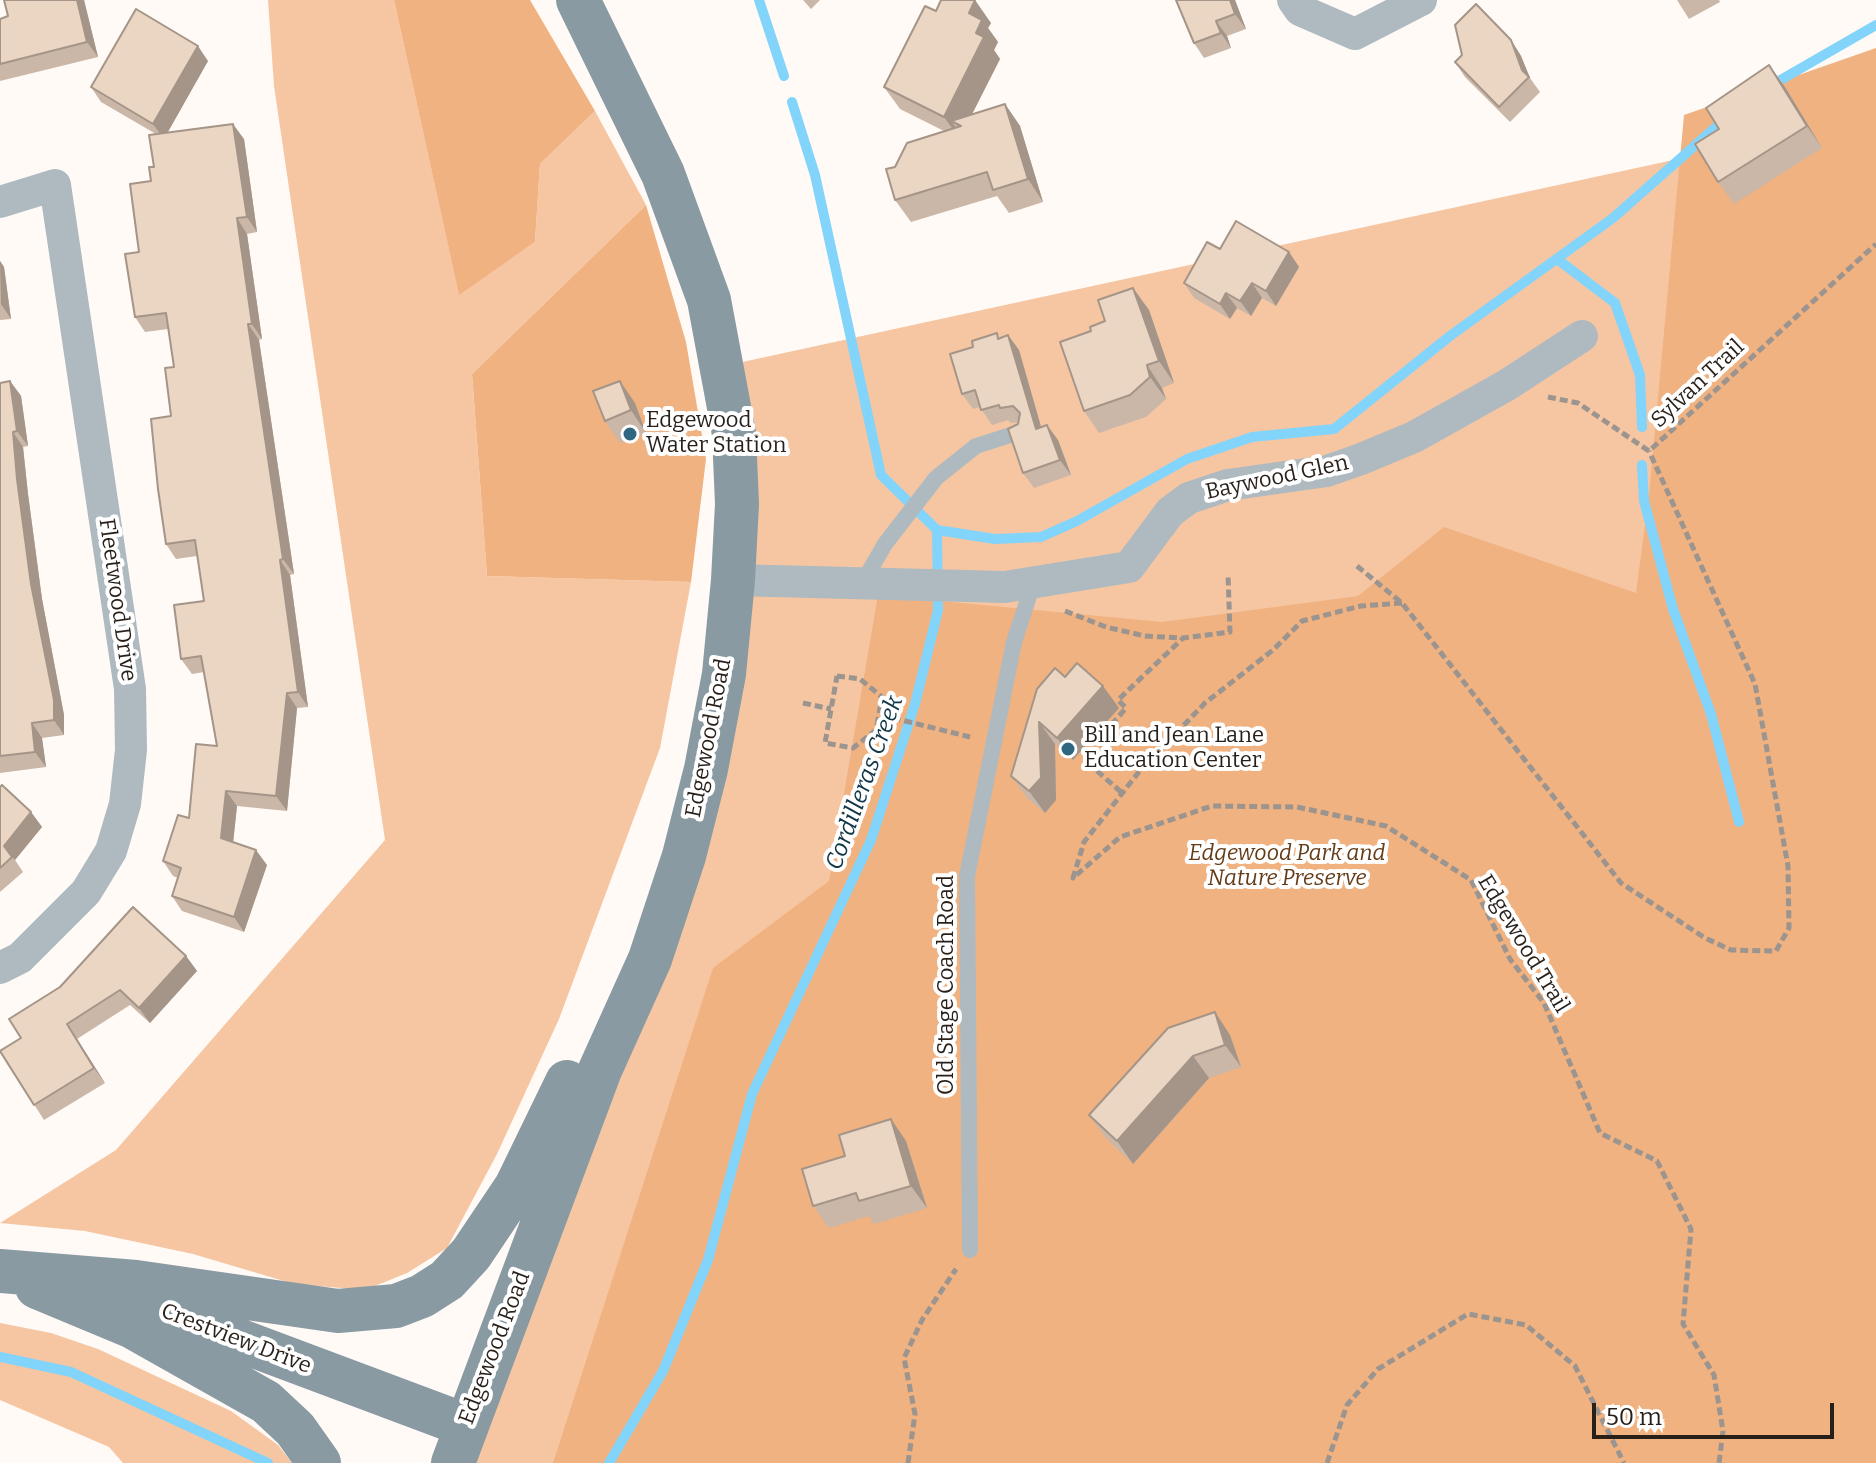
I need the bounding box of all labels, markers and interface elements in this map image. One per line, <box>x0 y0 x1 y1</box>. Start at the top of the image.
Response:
street label: Sylvan Trail <box>1646 334 1750 434</box>
place label: Edgewood Water Station <box>646 408 786 460</box>
marker: Edgewood Water Station <box>621 425 639 443</box>
street label: Baywood Glen <box>1203 450 1351 506</box>
street label: Fleetwood Drive <box>92 517 142 683</box>
street label: Edgewood Road <box>681 656 737 820</box>
water label: Cordilleras Creek <box>820 692 910 874</box>
place label: Bill and Jean Lane Education Center <box>1084 723 1264 774</box>
marker: Bill and Jean Lane Education Center <box>1059 740 1077 758</box>
park label: Edgewood Park and Nature Preserve <box>1189 841 1385 892</box>
street label: Edgewood Trail <box>1471 870 1575 1018</box>
street label: Old Stage Coach Road <box>934 875 960 1095</box>
street label: Edgewood Road <box>454 1268 536 1428</box>
street label: Crestview Drive <box>157 1298 315 1380</box>
scale bar <box>1596 1387 1838 1437</box>
text: 50 m <box>1606 1403 1662 1431</box>

